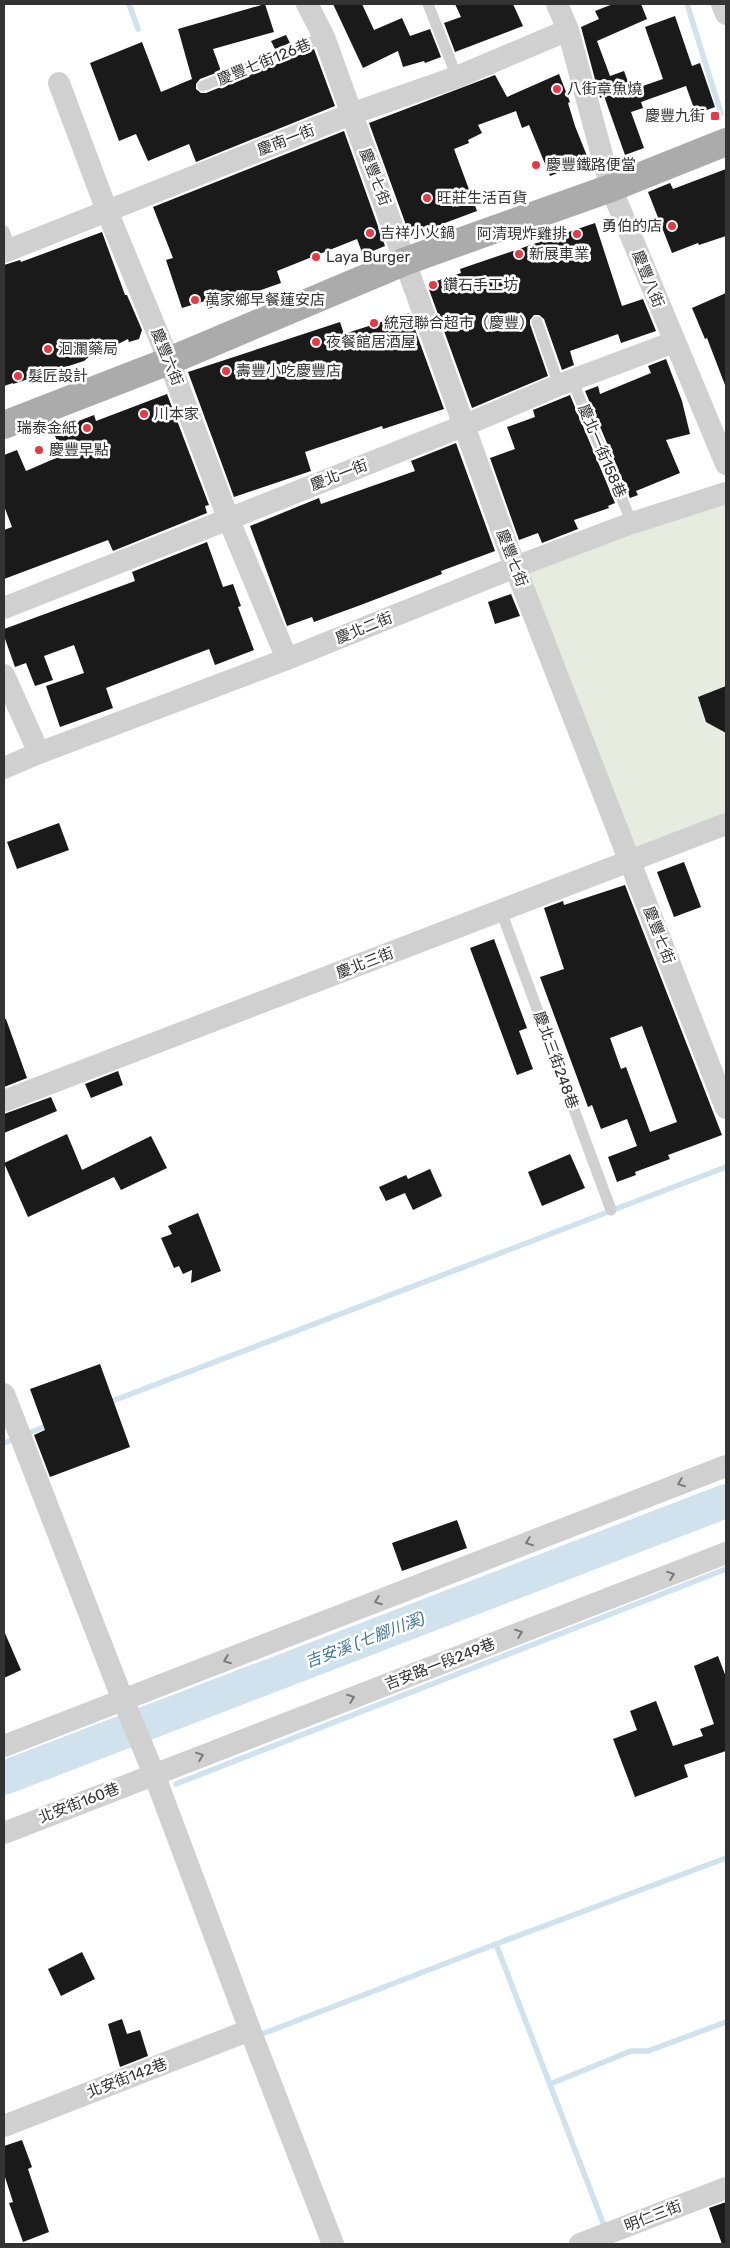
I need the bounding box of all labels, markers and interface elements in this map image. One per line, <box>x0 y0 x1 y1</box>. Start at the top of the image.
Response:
street label: 慶豐七街126巷 <box>215 35 313 89</box>
place label: 八街章魚燒 <box>567 80 642 98</box>
marker: 八街章魚燒 <box>551 83 563 95</box>
place label: 慶豐九街 <box>645 107 705 125</box>
marker: 慶豐九街 <box>709 110 721 122</box>
street label: 慶南一街 <box>255 121 317 159</box>
street label: 慶豐七街 <box>356 146 394 208</box>
place label: 慶豐鐵路便當 <box>546 156 636 174</box>
marker: 慶豐鐵路便當 <box>530 159 542 171</box>
place label: 旺莊生活百貨 <box>437 189 527 207</box>
marker: 旺莊生活百貨 <box>421 192 433 204</box>
place label: 勇伯的店 <box>602 217 662 235</box>
marker: 勇伯的店 <box>666 220 678 232</box>
place label: 吉祥小火鍋 <box>380 224 455 242</box>
place label: 阿清現炸雞排 <box>477 225 567 243</box>
marker: 吉祥小火鍋 <box>364 227 376 239</box>
marker: 阿清現炸雞排 <box>571 228 583 240</box>
place label: 新展車業 <box>529 245 589 263</box>
place label: Laya Burger <box>326 248 410 266</box>
marker: 新展車業 <box>513 248 525 260</box>
street label: 慶豐八街 <box>628 248 668 310</box>
marker: Laya Burger <box>310 251 322 263</box>
place label: 鑽石手工坊 <box>443 276 518 294</box>
marker: 鑽石手工坊 <box>427 279 439 291</box>
place label: 萬家鄉早餐蓮安店 <box>205 291 325 309</box>
marker: 萬家鄉早餐蓮安店 <box>189 294 201 306</box>
place label: 統冠聯合超市（慶豐） <box>384 314 534 332</box>
marker: 統冠聯合超市（慶豐） <box>368 317 380 329</box>
street label: 慶豐六街 <box>147 326 187 388</box>
place label: 夜餐館居酒屋 <box>326 333 416 351</box>
marker: 夜餐館居酒屋 <box>310 336 322 348</box>
place label: 洄瀾藥局 <box>58 340 118 358</box>
marker: 洄瀾藥局 <box>42 343 54 355</box>
place label: 壽豐小吃慶豐店 <box>236 362 341 380</box>
marker: 壽豐小吃慶豐店 <box>220 365 232 377</box>
place label: 髮匠設計 <box>28 367 88 385</box>
marker: 髮匠設計 <box>12 370 24 382</box>
street label: 慶北一街158巷 <box>574 402 630 500</box>
place label: 川本家 <box>154 405 199 423</box>
marker: 川本家 <box>138 408 150 420</box>
place label: 瑞泰金紙 <box>17 419 77 437</box>
marker: 瑞泰金紙 <box>81 422 93 434</box>
place label: 慶豐早點 <box>49 441 109 459</box>
marker: 慶豐早點 <box>33 444 45 456</box>
street label: 慶北一街 <box>308 456 370 494</box>
street label: 慶豐七街 <box>493 527 531 589</box>
street label: 慶北二街 <box>333 608 395 648</box>
street label: 慶豐七街 <box>640 904 678 966</box>
street label: 慶北三街 <box>334 944 396 982</box>
street label: 慶北三街248巷 <box>530 1009 582 1111</box>
one-way arrow <box>677 1477 686 1487</box>
one-way arrow <box>526 1536 534 1546</box>
one-way arrow <box>666 1570 675 1581</box>
one-way arrow <box>374 1595 383 1605</box>
water label: 吉安溪 (七腳川溪) <box>302 1608 428 1672</box>
one-way arrow <box>515 1629 523 1639</box>
street label: 吉安路一段249巷 <box>382 1635 498 1693</box>
one-way arrow <box>223 1654 231 1664</box>
one-way arrow <box>347 1694 355 1704</box>
one-way arrow <box>195 1752 204 1763</box>
street label: 北安街160巷 <box>36 1779 122 1827</box>
street label: 北安街142巷 <box>84 2054 170 2102</box>
street label: 明仁三街 <box>622 2197 684 2235</box>

